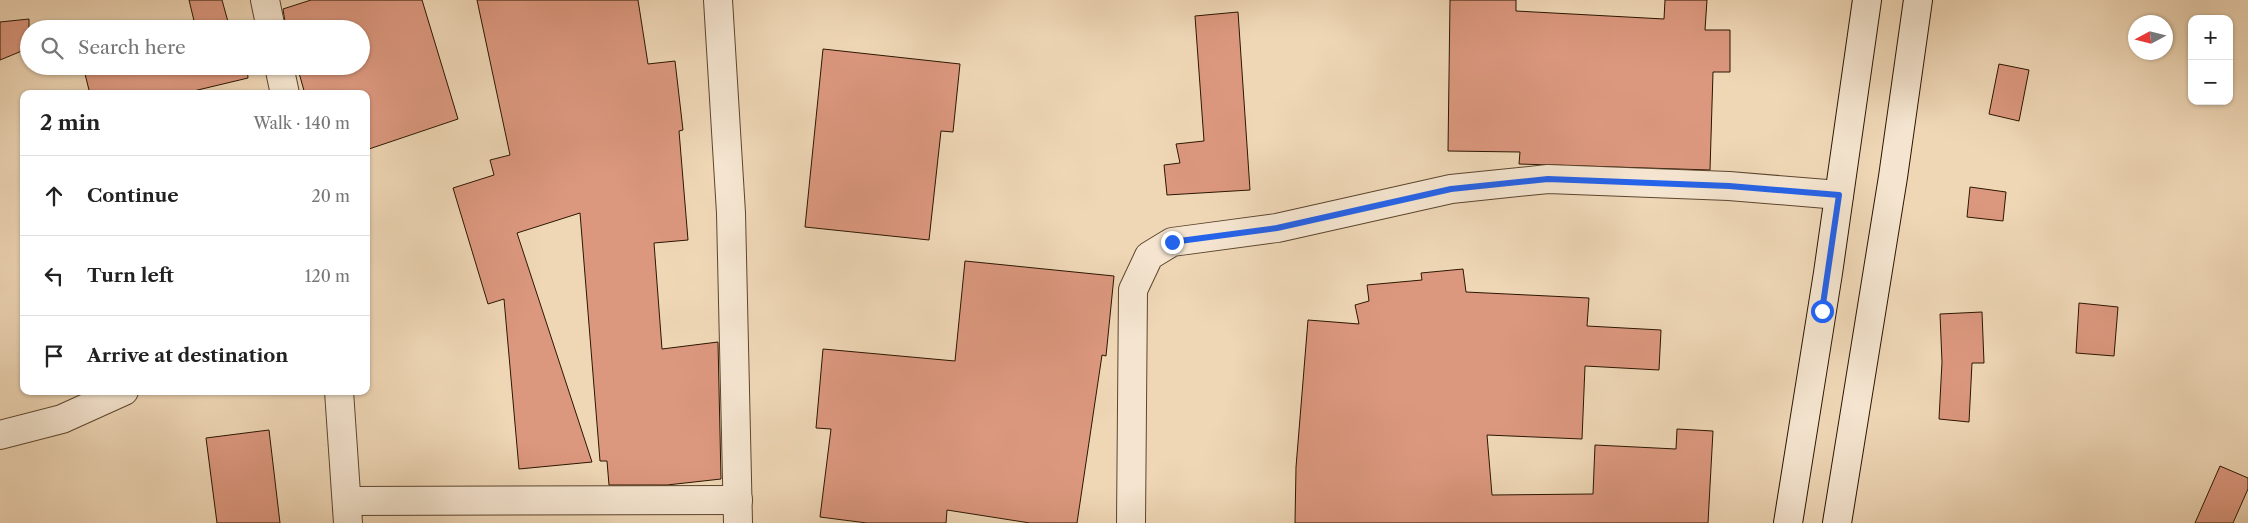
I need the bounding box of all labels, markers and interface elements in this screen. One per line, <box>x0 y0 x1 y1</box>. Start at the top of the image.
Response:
north arrow <box>2128 15 2173 60</box>
map controls <box>2188 15 2233 105</box>
button: + <box>2188 15 2233 60</box>
search box <box>20 20 370 75</box>
icon: search <box>38 34 66 62</box>
text: Search here <box>78 36 186 59</box>
button: − <box>2188 60 2233 105</box>
text: 2 min <box>40 110 100 135</box>
text: Walk · 140 m <box>253 113 350 133</box>
icon: ahead <box>40 182 68 210</box>
text: Continue <box>87 184 179 207</box>
text: 20 m <box>311 186 350 206</box>
route end <box>1161 231 1184 254</box>
icon: left <box>40 262 68 290</box>
text: Turn left <box>87 264 174 287</box>
text: 120 m <box>305 266 350 286</box>
route start <box>1811 300 1834 323</box>
icon: arrive <box>40 342 68 370</box>
text: Arrive at destination <box>87 344 288 367</box>

